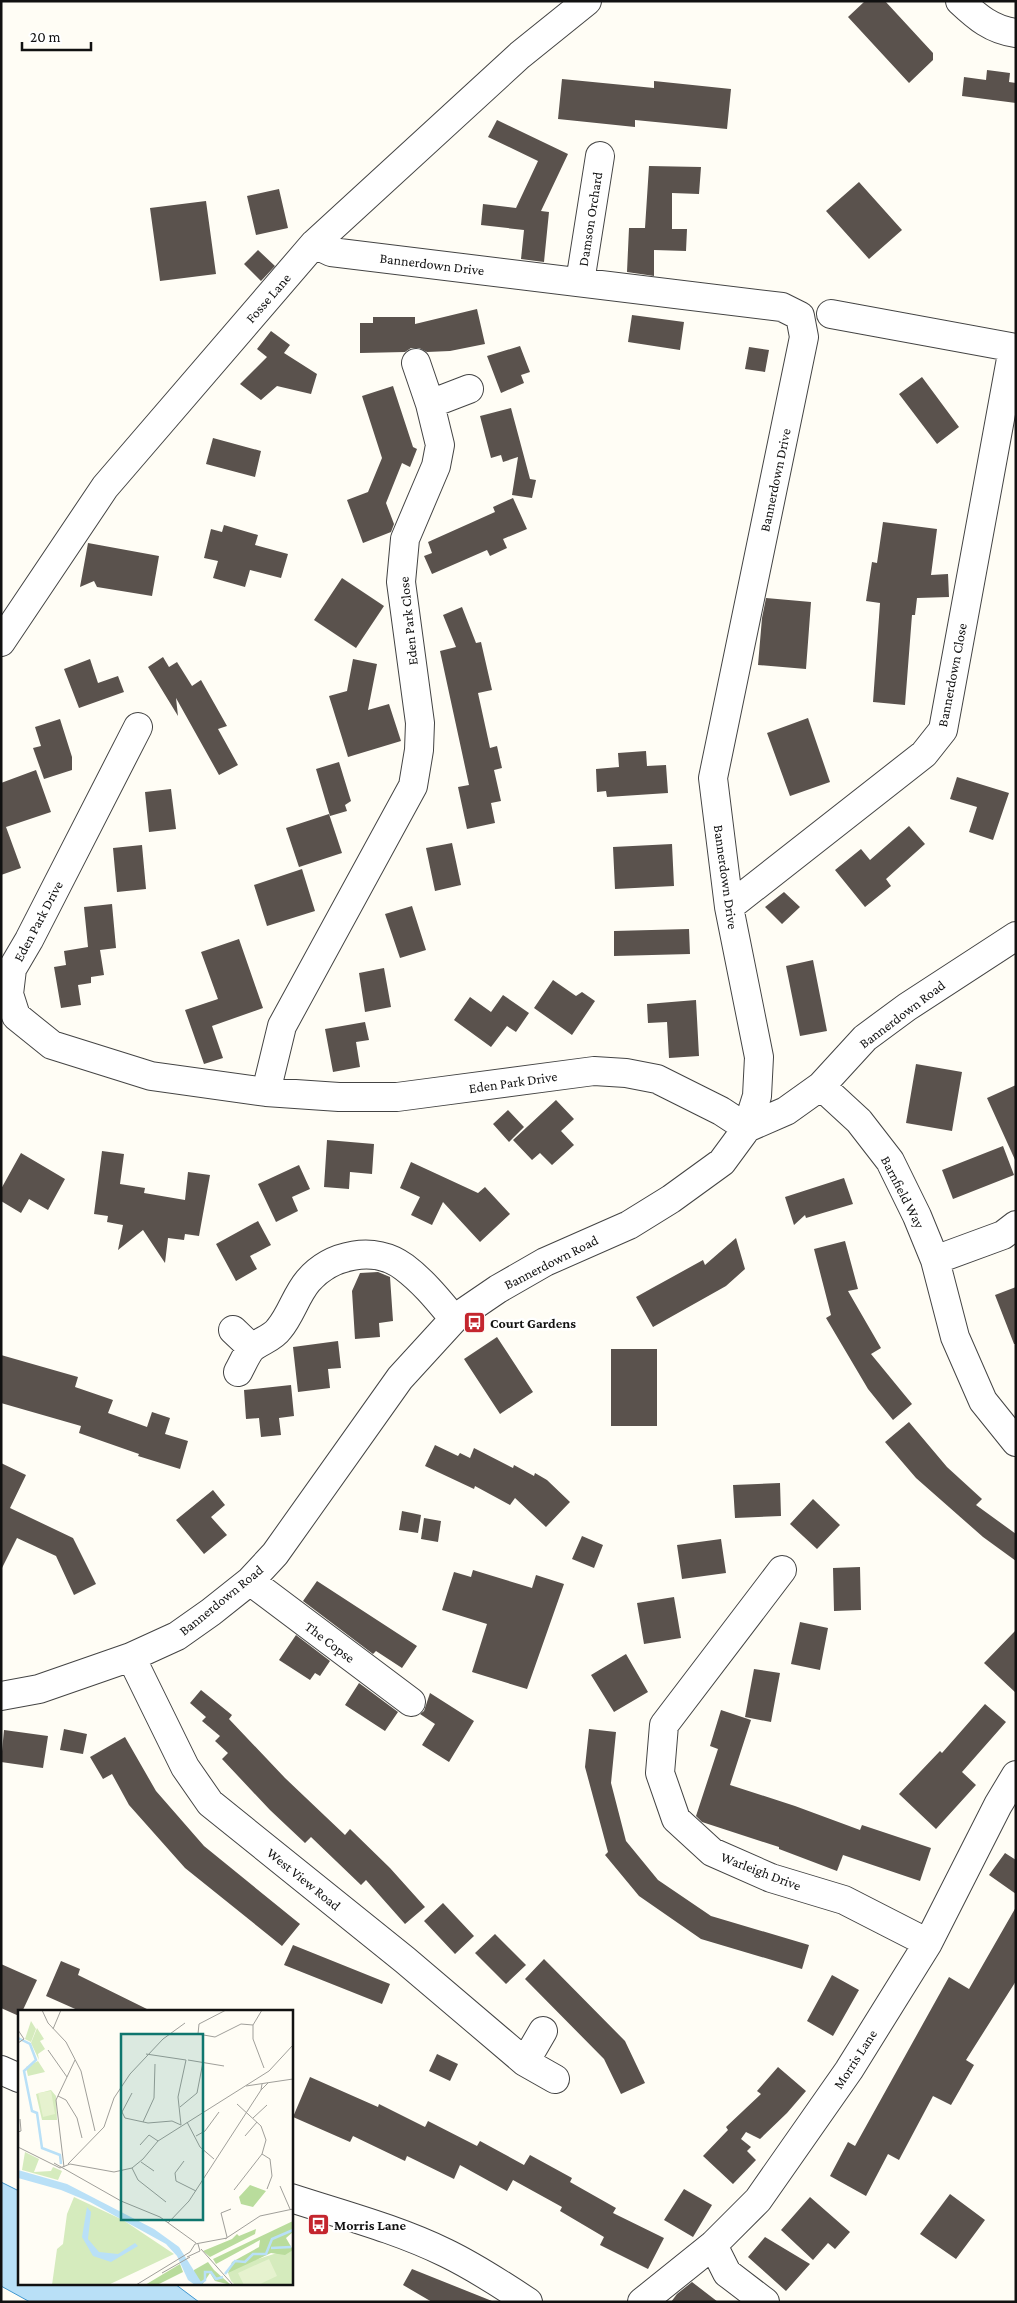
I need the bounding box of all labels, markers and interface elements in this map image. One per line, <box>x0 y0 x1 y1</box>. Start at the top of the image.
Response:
scale bar <box>22 20 91 52</box>
text: 20 m <box>30 29 61 45</box>
street label: Damson Orchard <box>575 170 605 267</box>
street label: Bannerdown Drive <box>379 250 485 278</box>
street label: Fosse Lane <box>242 270 294 326</box>
street label: Bannerdown Drive <box>756 427 794 533</box>
street label: Eden Park Close <box>395 576 421 666</box>
street label: Bannerdown Close <box>934 622 970 728</box>
street label: Bannerdown Drive <box>711 824 741 930</box>
street label: Eden Park Drive <box>10 878 66 964</box>
street label: Bannerdown Road <box>856 976 949 1051</box>
street label: Eden Park Drive <box>468 1068 558 1096</box>
street label: Barnfield Way <box>878 1153 928 1231</box>
street label: Bannerdown Road <box>501 1231 601 1293</box>
bus stop icon: Court Gardens <box>462 1311 486 1335</box>
place label: Court Gardens <box>490 1315 576 1331</box>
street label: Bannerdown Road <box>176 1561 267 1639</box>
street label: The Copse <box>302 1618 358 1666</box>
street label: West View Road <box>264 1844 345 1914</box>
street label: Warleigh Drive <box>719 1848 803 1894</box>
inset map <box>18 2010 292 2286</box>
street label: Morris Lane <box>830 2026 880 2092</box>
bus stop icon: Morris Lane <box>306 2213 330 2237</box>
place label: Morris Lane <box>334 2217 407 2233</box>

